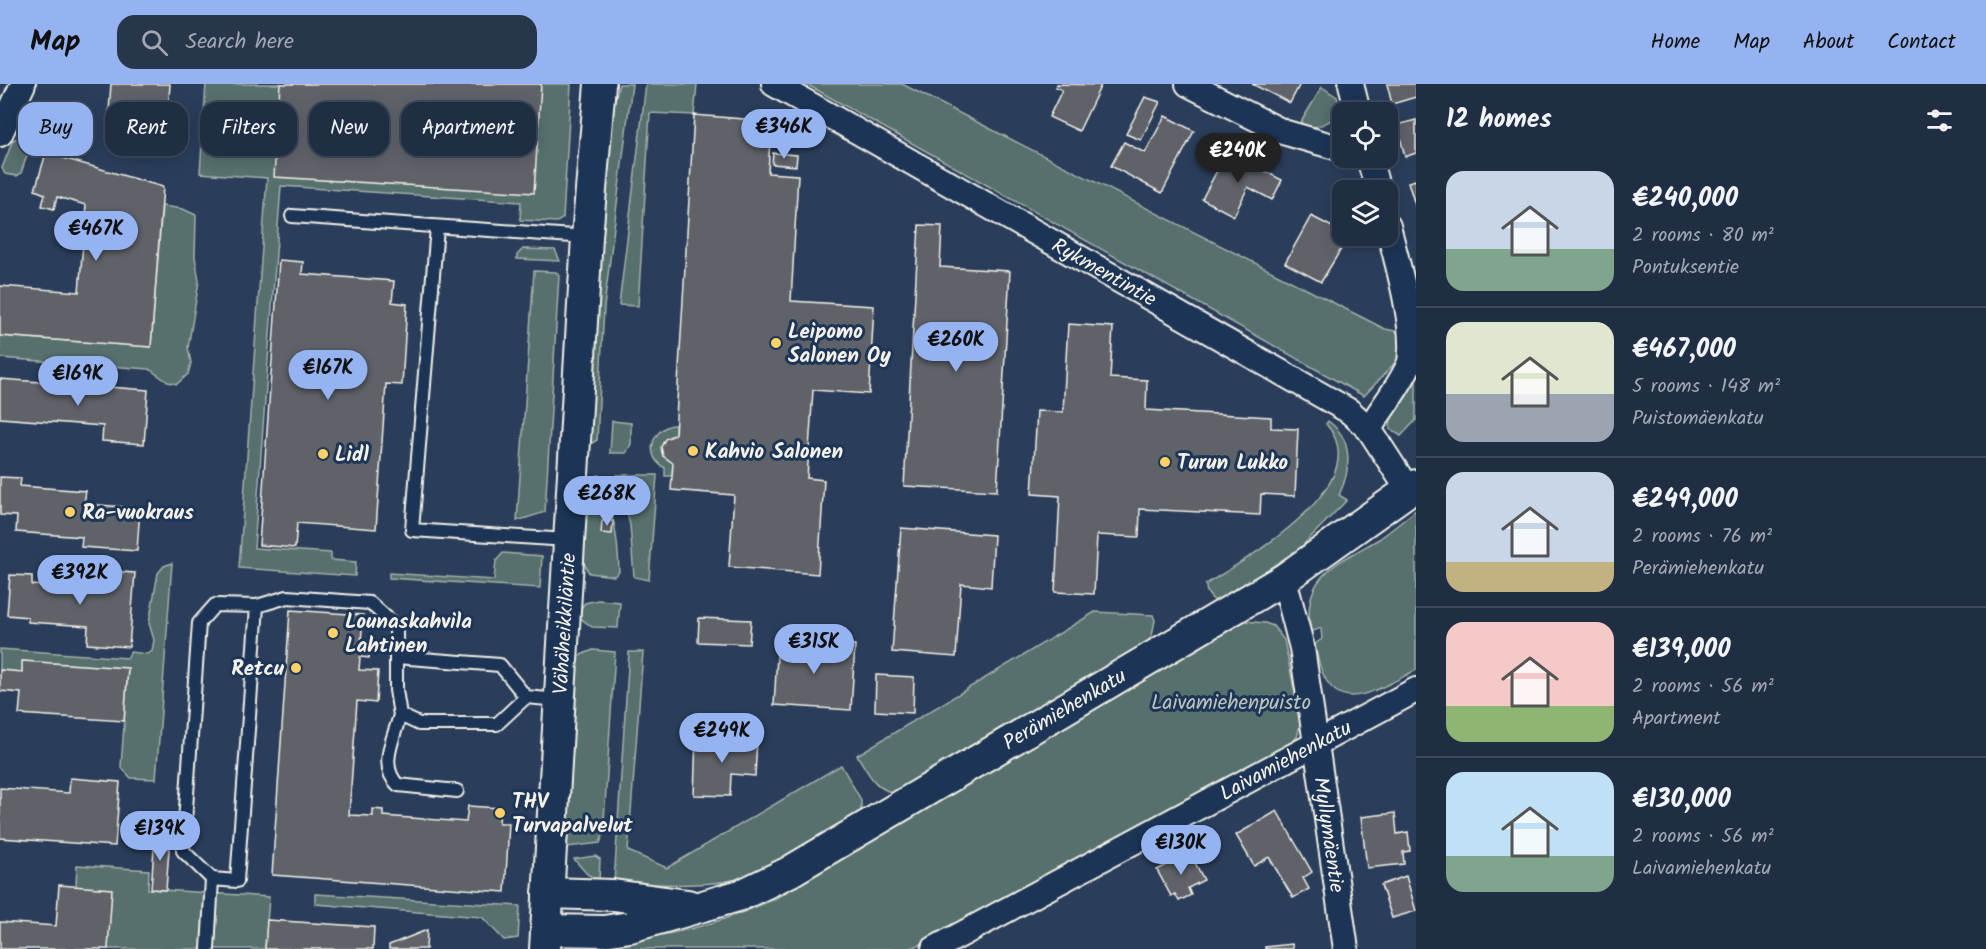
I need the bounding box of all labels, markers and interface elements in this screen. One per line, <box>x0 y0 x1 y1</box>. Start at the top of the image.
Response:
search box <box>117 15 537 69</box>
text: Map <box>30 20 81 65</box>
text: Search here <box>186 25 294 60</box>
icon: search <box>138 26 171 59</box>
text: Home <box>1651 26 1700 59</box>
text: Map <box>1733 26 1770 59</box>
text: About <box>1803 26 1854 59</box>
text: Contact <box>1887 26 1956 59</box>
text: 12 homes <box>1446 99 1552 141</box>
chip: Buy <box>18 102 93 156</box>
chip: Rent <box>105 102 188 156</box>
chip: Filters <box>200 102 297 156</box>
chip: New <box>309 102 389 156</box>
chip: Apartment <box>401 102 536 156</box>
map controls <box>1332 102 1398 246</box>
button: locate <box>1332 102 1398 168</box>
icon: filters <box>1923 104 1956 137</box>
pin: €346K <box>742 109 826 160</box>
text: €346K <box>755 112 813 144</box>
pin: €240K <box>1196 133 1280 184</box>
text: €240K <box>1209 136 1267 168</box>
text: €240,000 <box>1632 178 1738 220</box>
button: layers <box>1332 180 1398 246</box>
icon: home <box>1494 195 1566 267</box>
pin: €467K <box>54 211 138 262</box>
text: €467K <box>68 214 124 246</box>
text: 2 rooms · 80 m² <box>1632 220 1774 252</box>
street label: Rykmentintie <box>1045 230 1163 317</box>
text: Pontuksentie <box>1632 252 1739 284</box>
place label: Leipomo Salonen Oy <box>788 316 891 373</box>
pin: €260K <box>914 322 998 373</box>
text: €260K <box>927 325 985 357</box>
text: €467,000 <box>1632 329 1736 371</box>
marker: Leipomo Salonen Oy <box>769 336 783 350</box>
icon: home <box>1494 346 1566 418</box>
pin: €167K <box>286 350 370 401</box>
text: €167K <box>302 353 354 385</box>
pin: €169K <box>36 356 120 407</box>
text: €169K <box>52 359 104 391</box>
text: 5 rooms · 148 m² <box>1632 371 1780 403</box>
text: Puistomäenkatu <box>1632 403 1764 435</box>
place label: Kahvio Salonen <box>705 436 843 469</box>
place label: Lidl <box>335 439 369 472</box>
marker: Kahvio Salonen <box>686 444 700 458</box>
marker: Lidl <box>316 447 330 461</box>
place label: Turun Lukko <box>1177 447 1289 480</box>
marker: Turun Lukko <box>1158 455 1172 469</box>
pin: €268K <box>565 476 649 527</box>
text: €268K <box>577 479 637 511</box>
text: €249,000 <box>1632 479 1738 521</box>
icon: home <box>1494 496 1566 568</box>
place label: Ra-vuokraus <box>82 497 194 530</box>
marker: Ra-vuokraus <box>63 505 77 519</box>
text: 2 rooms · 76 m² <box>1632 521 1772 553</box>
street label: Vähäheikkiläntie <box>545 551 586 695</box>
text: Perämiehenkatu <box>1632 553 1764 585</box>
pin: €392K <box>38 555 122 606</box>
text: €392K <box>51 558 109 590</box>
place label: Lounaskahvila Lahtinen <box>345 606 472 663</box>
pin: €315K <box>772 624 856 675</box>
marker: Lounaskahvila Lahtinen <box>326 626 340 640</box>
text: €315K <box>788 627 840 659</box>
text: €139,000 <box>1632 629 1731 671</box>
icon: home <box>1494 646 1566 718</box>
place label: Retcu <box>231 653 285 686</box>
marker: Retcu <box>289 661 303 675</box>
street label: Perämiehenkatu <box>997 661 1133 760</box>
text: 2 rooms · 56 m² <box>1632 671 1774 703</box>
park label: Laivamiehenpuisto <box>1151 687 1311 720</box>
text: Apartment <box>1632 703 1721 735</box>
street label: Laivamiehenkatu <box>1214 712 1358 811</box>
pin: €249K <box>680 713 764 764</box>
text: €249K <box>693 716 751 748</box>
street label: Myllymäentie <box>1303 775 1353 895</box>
text: €130,000 <box>1632 779 1731 821</box>
place label: THV Turvapalvelut <box>512 786 633 843</box>
icon: home <box>1494 796 1566 868</box>
marker: THV Turvapalvelut <box>493 806 507 820</box>
pin: €139K <box>118 811 202 862</box>
text: €139K <box>134 814 186 846</box>
text: 2 rooms · 56 m² <box>1632 821 1774 853</box>
pin: €130K <box>1139 825 1223 876</box>
text: €130K <box>1155 828 1207 860</box>
text: Laivamiehenkatu <box>1632 853 1771 885</box>

